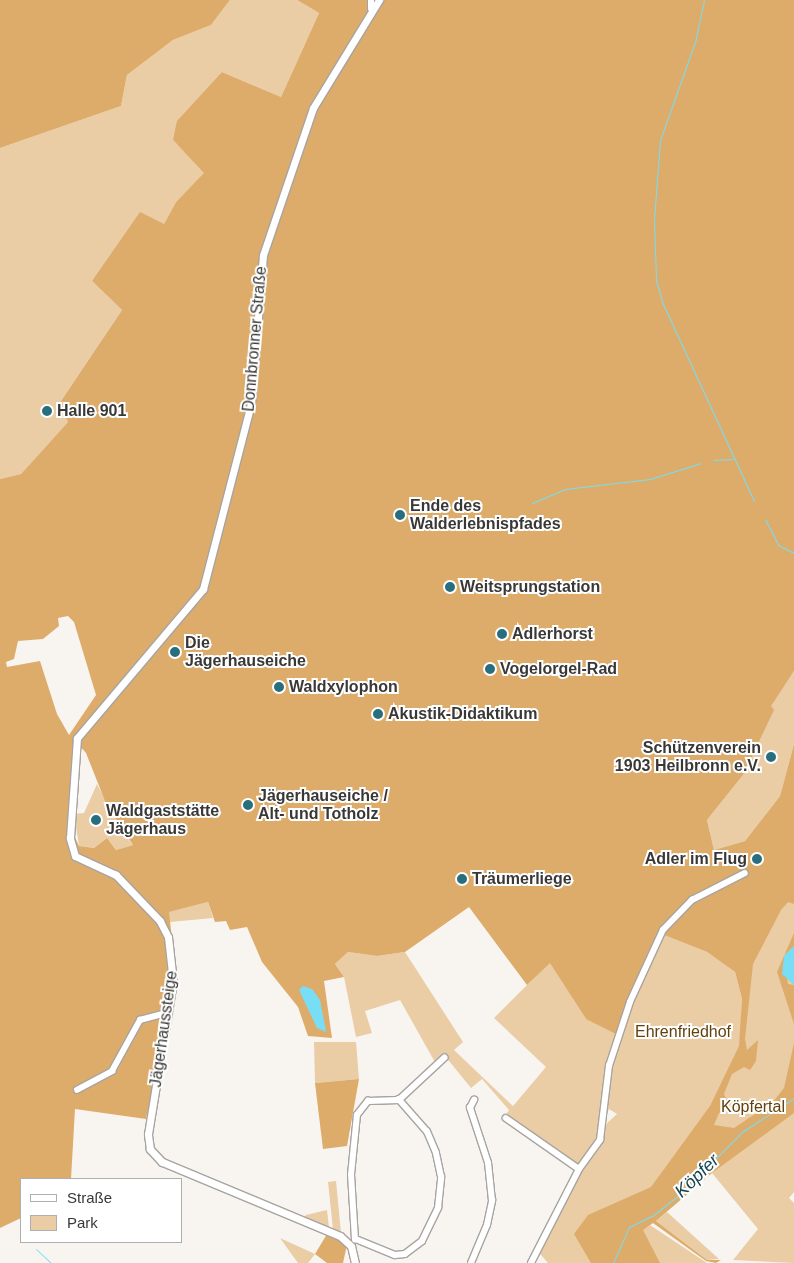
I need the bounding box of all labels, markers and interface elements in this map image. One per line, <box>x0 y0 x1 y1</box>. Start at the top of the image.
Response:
street label: Donnbronner Straße <box>239 266 271 412</box>
place label: Halle 901 <box>57 401 126 421</box>
marker: Halle 901 <box>41 405 53 417</box>
place label: Ende des Walderlebnispfades <box>410 496 561 534</box>
marker: Ende des Walderlebnispfades <box>394 509 406 521</box>
place label: Weitsprungstation <box>460 577 600 597</box>
marker: Weitsprungstation <box>444 581 456 593</box>
place label: Adlerhorst <box>512 624 593 644</box>
marker: Adlerhorst <box>496 628 508 640</box>
place label: Die Jägerhauseiche <box>185 633 306 671</box>
marker: Die Jägerhauseiche <box>169 646 181 658</box>
place label: Vogelorgel-Rad <box>500 659 617 679</box>
marker: Vogelorgel-Rad <box>484 663 496 675</box>
place label: Waldxylophon <box>289 677 398 697</box>
marker: Waldxylophon <box>273 681 285 693</box>
place label: Akustik-Didaktikum <box>388 704 537 724</box>
marker: Akustik-Didaktikum <box>372 708 384 720</box>
place label: Schützenverein 1903 Heilbronn e.V. <box>615 738 761 776</box>
marker: Schützenverein 1903 Heilbronn e.V. <box>765 751 777 763</box>
place label: Jägerhauseiche / Alt- und Totholz <box>258 786 388 824</box>
marker: Jägerhauseiche / Alt- und Totholz <box>242 799 254 811</box>
place label: Waldgaststätte Jägerhaus <box>106 801 219 839</box>
marker: Waldgaststätte Jägerhaus <box>90 814 102 826</box>
place label: Adler im Flug <box>645 849 747 869</box>
marker: Adler im Flug <box>751 853 763 865</box>
place label: Träumerliege <box>472 869 572 889</box>
marker: Träumerliege <box>456 873 468 885</box>
street label: Jägerhaussteige <box>146 970 182 1088</box>
park label: Ehrenfriedhof <box>635 1022 731 1042</box>
park label: Köpfertal <box>721 1097 785 1117</box>
water label: Köpfer <box>670 1150 724 1202</box>
legend <box>20 1178 182 1243</box>
text: Straße <box>67 1189 112 1206</box>
text: Park <box>67 1214 98 1231</box>

